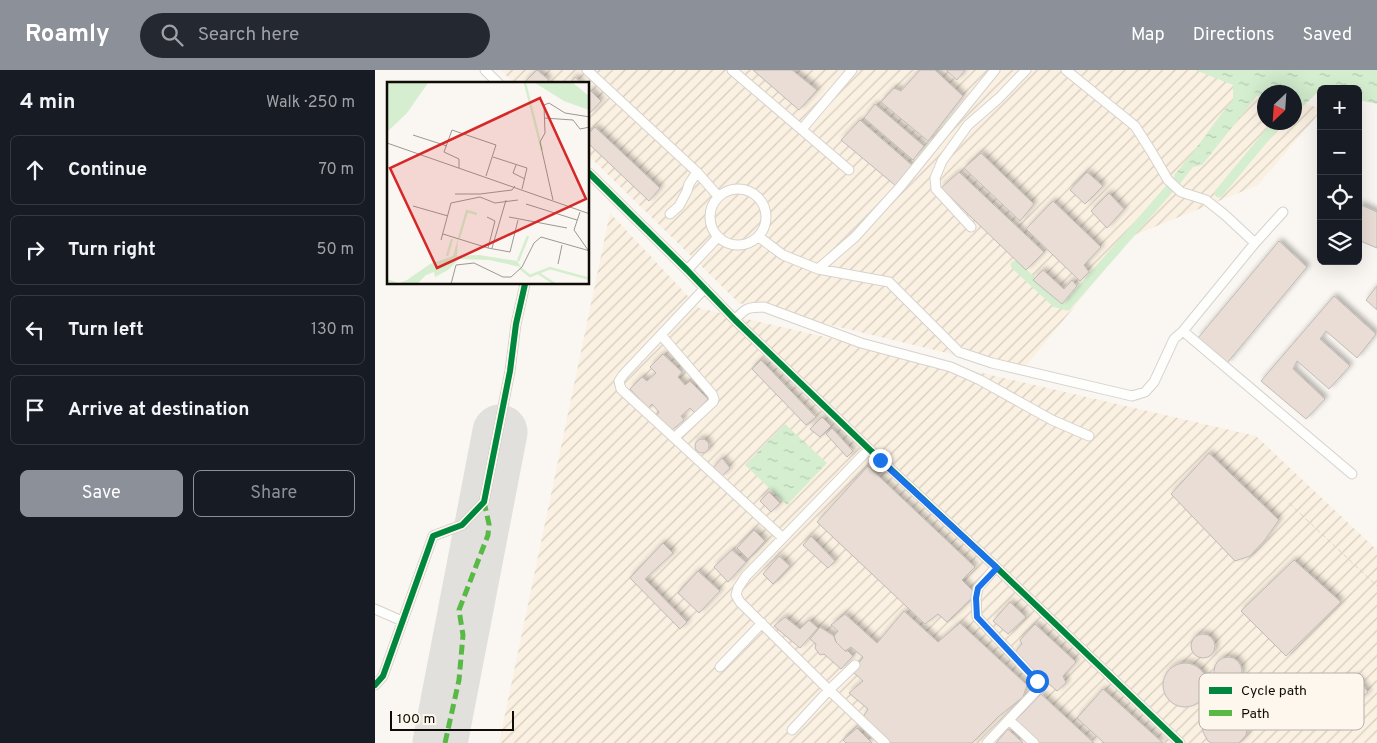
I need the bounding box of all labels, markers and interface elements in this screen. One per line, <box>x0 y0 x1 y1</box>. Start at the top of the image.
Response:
search box <box>140 13 490 58</box>
text: Roamly <box>25 20 110 50</box>
icon: search <box>158 21 186 49</box>
text: Search here <box>198 23 299 47</box>
text: Map <box>1131 24 1165 47</box>
text: Directions <box>1193 24 1275 47</box>
text: Saved <box>1303 24 1352 47</box>
inset map <box>387 82 590 285</box>
north arrow <box>1257 85 1302 130</box>
map controls <box>1317 85 1362 265</box>
button: + <box>1317 85 1362 130</box>
text: 4 min <box>20 89 76 116</box>
text: Walk · 250 m <box>266 93 355 113</box>
button: − <box>1317 130 1362 175</box>
icon: ahead <box>21 156 49 184</box>
text: Continue <box>68 158 147 182</box>
text: 70 m <box>319 160 354 180</box>
button: locate <box>1317 175 1362 220</box>
button: layers <box>1317 220 1362 265</box>
icon: right <box>21 236 49 264</box>
text: Turn right <box>68 238 156 262</box>
text: 50 m <box>317 240 354 260</box>
icon: left <box>21 316 49 344</box>
text: Turn left <box>68 318 144 342</box>
text: 130 m <box>311 320 354 340</box>
icon: arrive <box>21 396 49 424</box>
text: Arrive at destination <box>68 398 249 422</box>
route end <box>869 449 892 472</box>
button: Save <box>20 470 183 517</box>
button: Share <box>193 470 355 517</box>
route start <box>1026 670 1049 693</box>
legend <box>1199 673 1364 730</box>
text: Cycle path <box>1241 683 1307 700</box>
text: Path <box>1241 706 1270 723</box>
scale bar <box>390 708 514 731</box>
text: 100 m <box>397 711 435 728</box>

